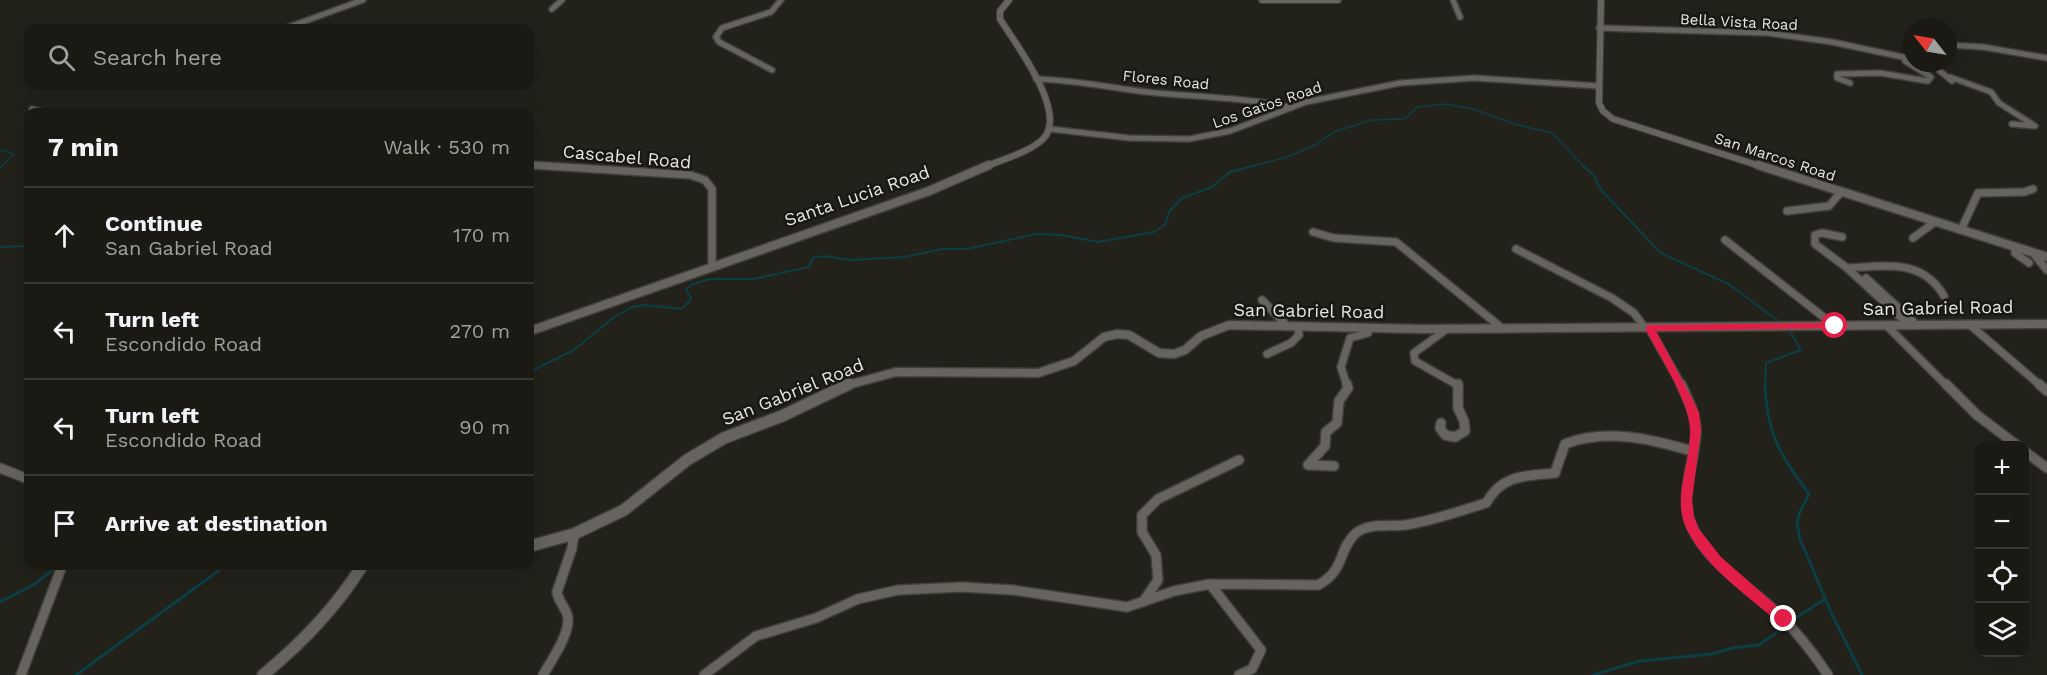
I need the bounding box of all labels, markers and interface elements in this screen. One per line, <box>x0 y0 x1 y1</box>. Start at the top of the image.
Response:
street label: Bella Vista Road <box>1680 10 1798 34</box>
north arrow <box>1903 18 1957 72</box>
search box <box>24 24 534 90</box>
icon: search <box>45 41 78 74</box>
text: Search here <box>93 45 222 70</box>
street label: Flores Road <box>1122 67 1210 93</box>
street label: Los Gatos Road <box>1210 78 1324 132</box>
street label: San Marcos Road <box>1712 129 1838 185</box>
text: 7 min <box>48 132 119 162</box>
text: Walk · 530 m <box>383 135 510 159</box>
street label: Cascabel Road <box>562 140 692 173</box>
street label: Santa Lucia Road <box>781 161 932 230</box>
text: Continue <box>105 211 203 236</box>
icon: ahead <box>48 219 81 252</box>
text: 170 m <box>453 223 510 247</box>
text: San Gabriel Road <box>105 236 273 260</box>
street label: San Gabriel Road <box>1862 296 2014 319</box>
street label: San Gabriel Road <box>1233 299 1385 322</box>
text: Turn left <box>105 307 199 332</box>
route start <box>1821 312 1847 338</box>
icon: left <box>48 315 81 348</box>
text: 270 m <box>450 319 510 343</box>
text: Escondido Road <box>105 332 262 356</box>
street label: San Gabriel Road <box>719 354 867 430</box>
text: Turn left <box>105 403 199 428</box>
icon: left <box>48 411 81 444</box>
text: 90 m <box>459 415 510 439</box>
text: Escondido Road <box>105 428 262 452</box>
map controls <box>1975 441 2029 657</box>
button: + <box>1975 441 2029 495</box>
button: − <box>1975 495 2029 549</box>
icon: arrive <box>48 507 81 540</box>
text: Arrive at destination <box>105 511 328 536</box>
button: locate <box>1975 549 2029 603</box>
button: layers <box>1975 603 2029 657</box>
route end <box>1770 605 1796 631</box>

